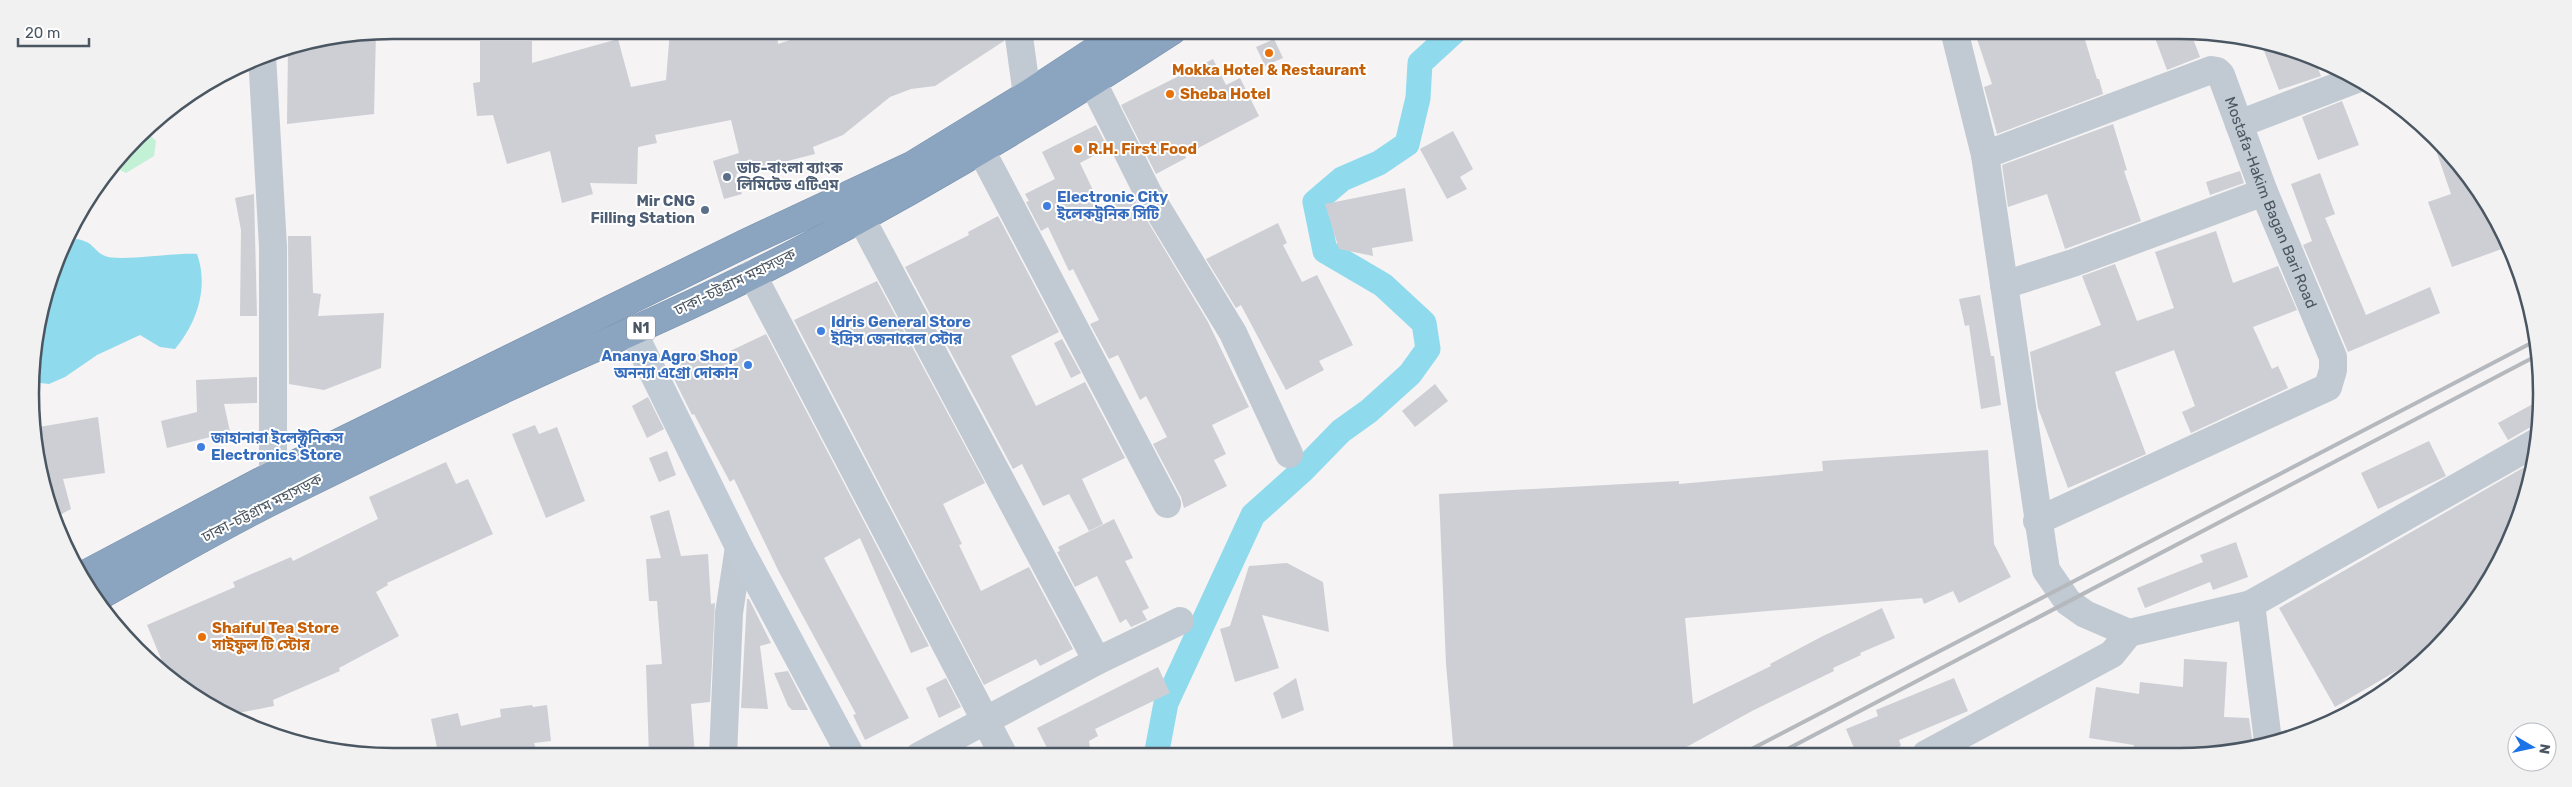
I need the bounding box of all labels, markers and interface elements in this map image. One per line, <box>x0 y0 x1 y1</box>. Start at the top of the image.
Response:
scale bar <box>18 15 89 47</box>
text: 20 m <box>25 24 60 42</box>
marker: Mokka Hotel & Restaurant <box>1263 47 1275 59</box>
place label: Mokka Hotel & Restaurant <box>1172 61 1366 79</box>
place label: Sheba Hotel <box>1180 85 1271 103</box>
marker: Sheba Hotel <box>1164 88 1176 100</box>
street label: Mostafa-Hakim Bagan Bari Road <box>2221 94 2321 311</box>
place label: R.H. First Food <box>1088 140 1197 158</box>
marker: R.H. First Food <box>1072 143 1084 155</box>
place label: ডাচ-বাংলা ব্যাংক লিমিটেড এটিএম <box>736 159 844 194</box>
marker: ডাচ-বাংলা ব্যাংক লিমিটেড এটিএম <box>721 171 733 183</box>
place label: Electronic City ইলেকট্রনিক সিটি <box>1056 188 1168 223</box>
place label: Mir CNG Filling Station <box>590 192 695 227</box>
marker: Electronic City ইলেকট্রনিক সিটি <box>1041 200 1053 212</box>
marker: Mir CNG Filling Station <box>699 204 711 216</box>
street label: ঢাকা-চট্টগ্রাম মহাসড়ক <box>671 244 799 320</box>
place label: Idris General Store ইদ্রিস জেনারেল স্টোর <box>830 313 971 348</box>
road number: N1 <box>627 316 655 339</box>
marker: Idris General Store ইদ্রিস জেনারেল স্টোর <box>815 325 827 337</box>
place label: Ananya Agro Shop অনন্যা এগ্রো দোকান <box>602 347 739 382</box>
marker: Ananya Agro Shop অনন্যা এগ্রো দোকান <box>742 359 754 371</box>
place label: জাহানারা ইলেক্ট্রনিকস Electronics Store <box>210 429 344 464</box>
marker: জাহানারা ইলেক্ট্রনিকস Electronics Store <box>195 441 207 453</box>
street label: ঢাকা-চট্টগ্রাম মহাসড়ক <box>198 469 326 547</box>
place label: Shaiful Tea Store সাইফুল টি স্টোর <box>211 619 339 655</box>
marker: Shaiful Tea Store সাইফুল টি স্টোর <box>196 631 208 643</box>
north arrow <box>2507 722 2557 772</box>
text: N <box>2535 743 2554 755</box>

